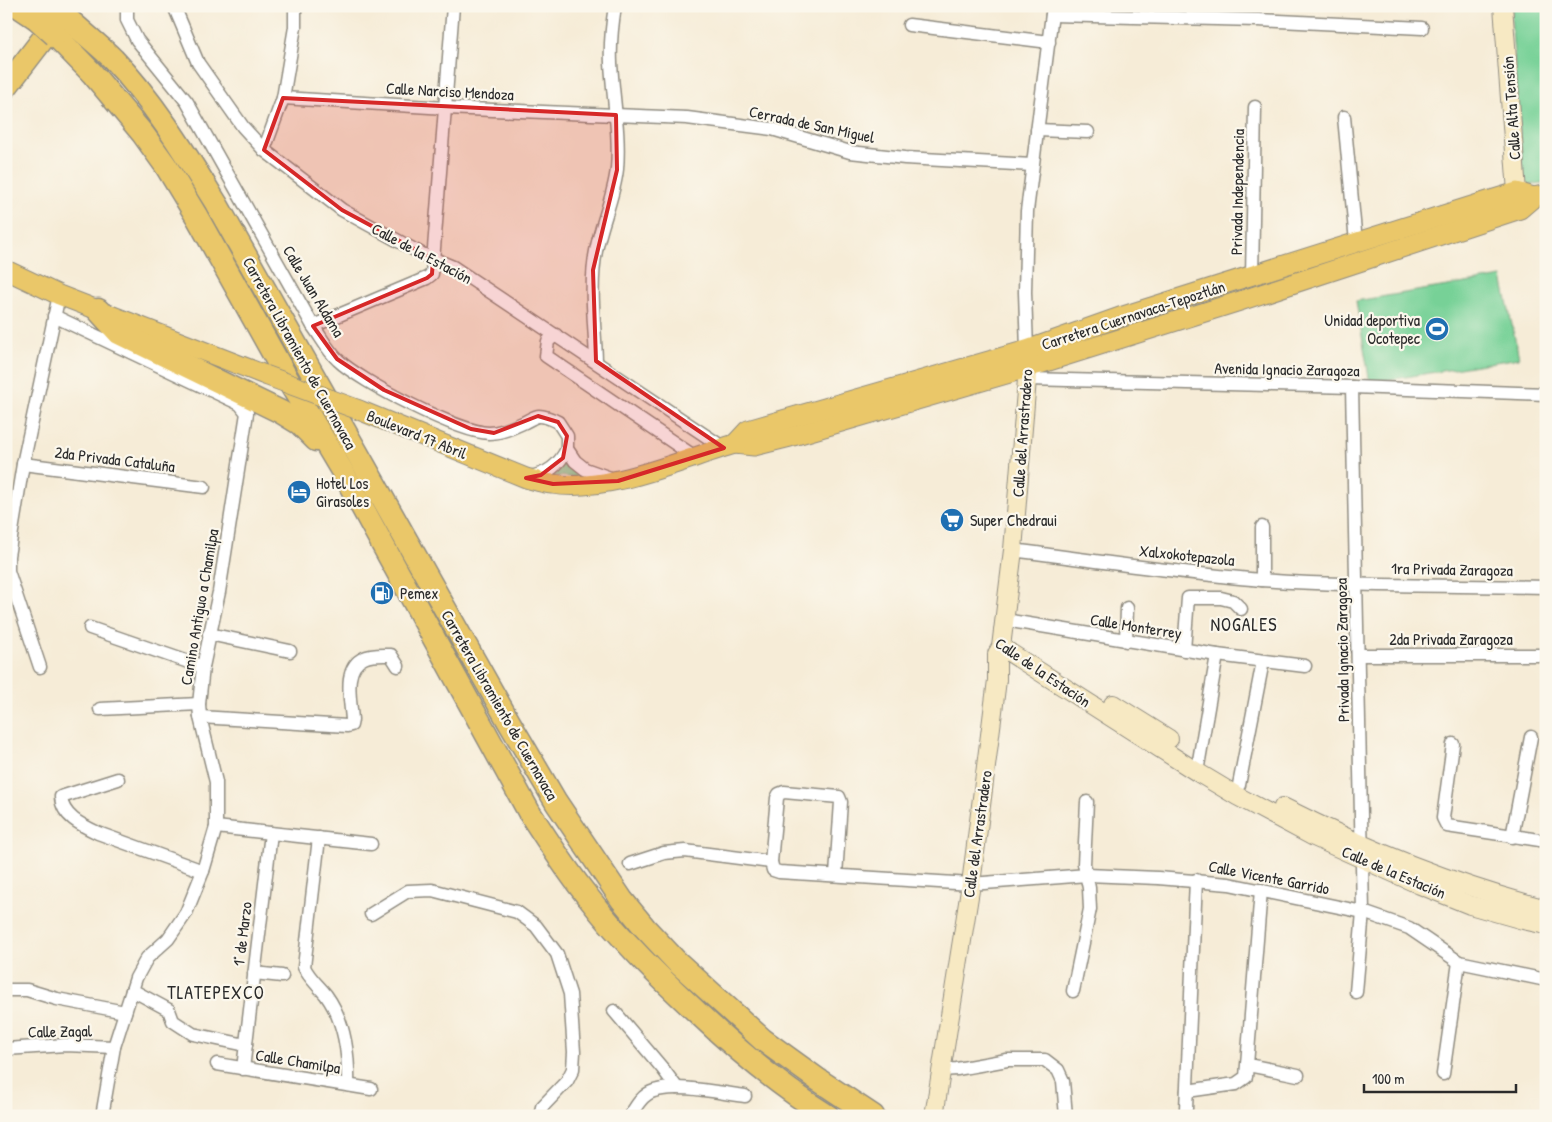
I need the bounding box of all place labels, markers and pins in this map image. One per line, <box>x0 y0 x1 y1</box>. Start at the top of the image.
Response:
place label: Unidad deportiva Ocotepec <box>1324 309 1421 349</box>
sports icon: Unidad deportiva Ocotepec <box>1424 316 1450 342</box>
place label: Hotel Los Girasoles <box>316 472 369 512</box>
hotel icon: Hotel Los Girasoles <box>286 479 312 505</box>
supermarket icon: Super Chedraui <box>939 507 965 533</box>
place label: Super Chedraui <box>970 509 1057 531</box>
fuel station icon: Pemex <box>369 580 395 606</box>
place label: Pemex <box>400 582 438 604</box>

